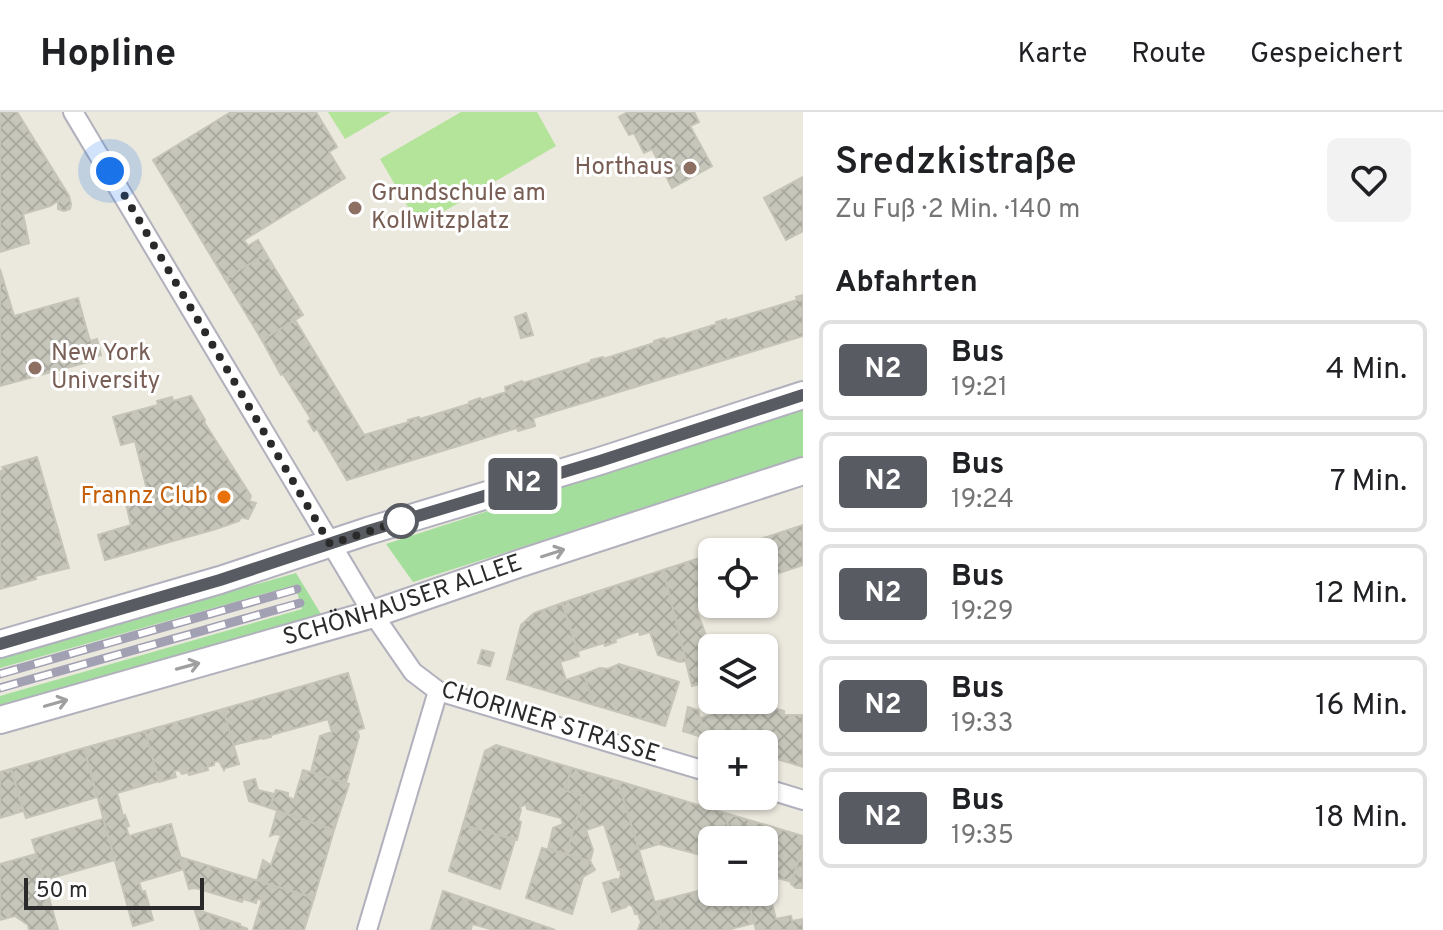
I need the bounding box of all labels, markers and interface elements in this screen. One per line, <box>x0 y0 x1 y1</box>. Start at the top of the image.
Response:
text: Hopline <box>40 31 176 80</box>
text: Karte <box>1017 37 1087 73</box>
text: Route <box>1131 37 1206 73</box>
text: Gespeichert <box>1250 37 1403 73</box>
button: heart <box>1327 138 1411 222</box>
text: Sredzkistraße <box>835 139 1077 188</box>
your location <box>90 151 130 191</box>
place label: Horthaus <box>575 153 674 183</box>
marker: Horthaus <box>681 159 699 177</box>
place label: Grundschule am Kollwitzplatz <box>371 179 546 237</box>
text: Zu Fuß · 2 Min. · 140 m <box>835 194 1080 227</box>
marker: Grundschule am Kollwitzplatz <box>346 199 364 217</box>
text: Abfahrten <box>835 265 978 302</box>
text: Bus <box>951 335 1004 372</box>
place label: New York University <box>51 339 160 397</box>
text: N2 <box>864 352 902 388</box>
text: 4 Min. <box>1326 352 1407 389</box>
marker: New York University <box>26 359 44 377</box>
text: 19:21 <box>951 372 1008 405</box>
text: Bus <box>951 447 1004 484</box>
line badge: N2 <box>487 458 559 510</box>
text: N2 <box>864 464 902 500</box>
text: 7 Min. <box>1330 464 1407 501</box>
text: N2 <box>504 466 542 502</box>
place label: Frannz Club <box>81 482 208 512</box>
text: 19:24 <box>951 484 1014 517</box>
marker: Frannz Club <box>215 488 233 506</box>
unlabelled marker <box>384 504 418 538</box>
map controls <box>698 538 778 906</box>
button: locate <box>698 538 778 618</box>
one-way arrow <box>540 544 565 559</box>
street label: SCHÖNHAUSER ALLEE <box>280 549 526 654</box>
text: Bus <box>951 559 1004 596</box>
text: N2 <box>864 576 902 612</box>
text: 12 Min. <box>1315 576 1407 613</box>
text: 19:29 <box>951 596 1014 629</box>
button: layers <box>698 634 778 714</box>
one-way arrow <box>174 658 200 673</box>
text: Bus <box>951 671 1004 708</box>
street label: CHORINER STRASSE <box>437 675 663 771</box>
text: N2 <box>864 688 902 724</box>
text: 16 Min. <box>1315 688 1407 725</box>
one-way arrow <box>43 695 69 710</box>
text: 19:33 <box>951 708 1013 741</box>
button: + <box>698 730 778 810</box>
text: Bus <box>951 783 1004 820</box>
text: N2 <box>864 800 902 836</box>
text: 18 Min. <box>1315 800 1407 837</box>
text: 19:35 <box>951 820 1014 853</box>
button: − <box>698 826 778 906</box>
scale bar <box>24 874 204 910</box>
text: 50 m <box>36 878 88 905</box>

